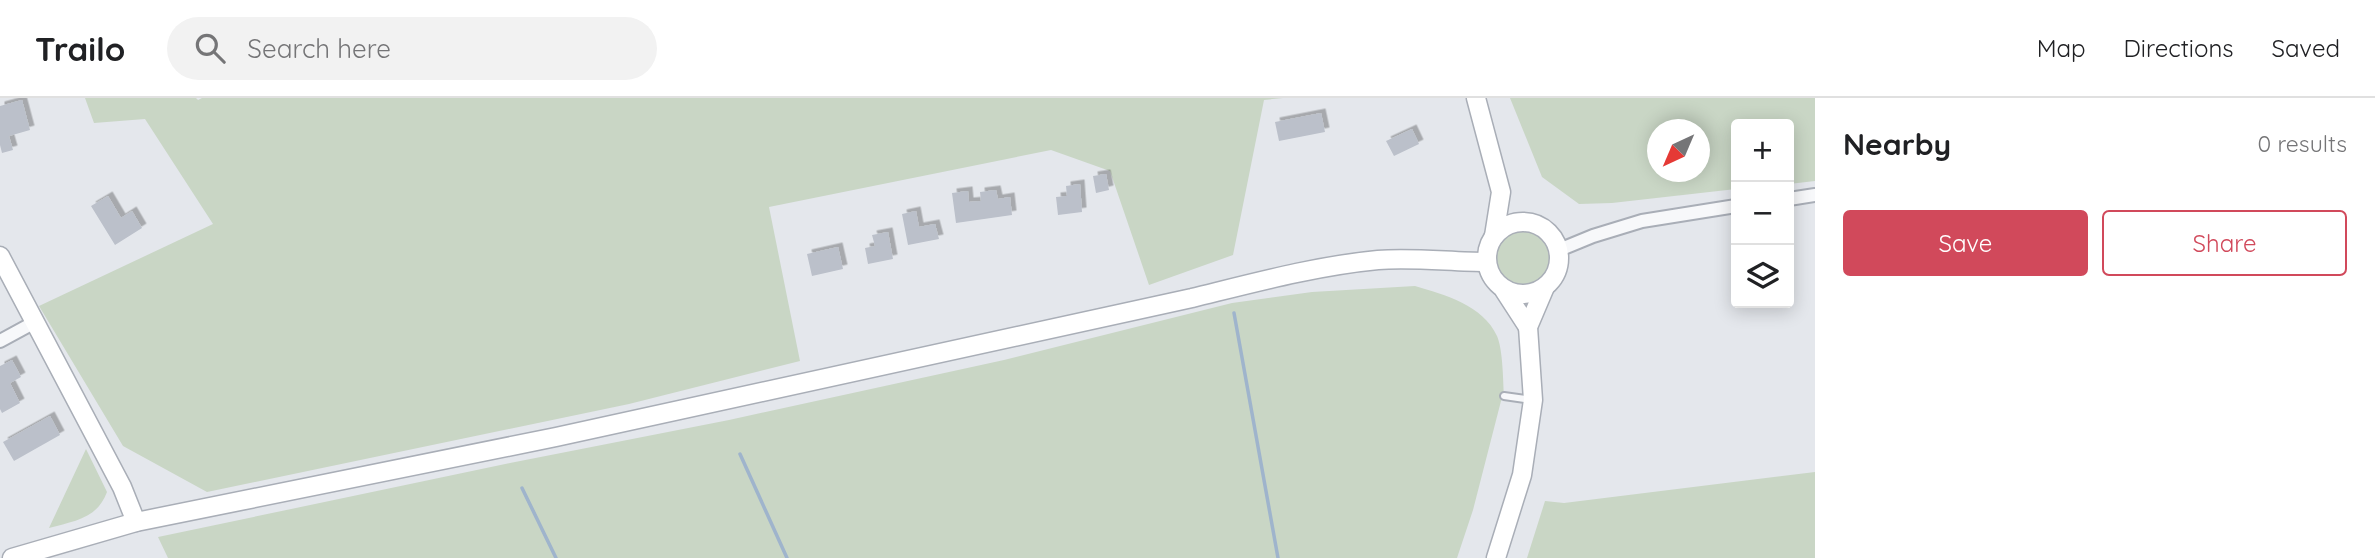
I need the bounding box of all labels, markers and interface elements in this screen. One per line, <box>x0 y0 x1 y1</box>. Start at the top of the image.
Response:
search box <box>167 17 657 80</box>
text: Trailo <box>35 28 125 69</box>
icon: search <box>191 29 229 67</box>
text: Search here <box>247 32 391 65</box>
text: Map <box>2037 33 2086 63</box>
text: Directions <box>2124 33 2234 63</box>
text: Saved <box>2272 33 2340 63</box>
north arrow <box>1647 119 1710 182</box>
map controls <box>1731 119 1794 308</box>
button: + <box>1731 119 1794 182</box>
text: Nearby <box>1843 125 1951 163</box>
text: 0 results <box>2258 129 2347 158</box>
button: − <box>1731 182 1794 245</box>
button: Save <box>1843 210 2088 276</box>
button: Share <box>2102 210 2347 276</box>
button: layers <box>1731 245 1794 308</box>

